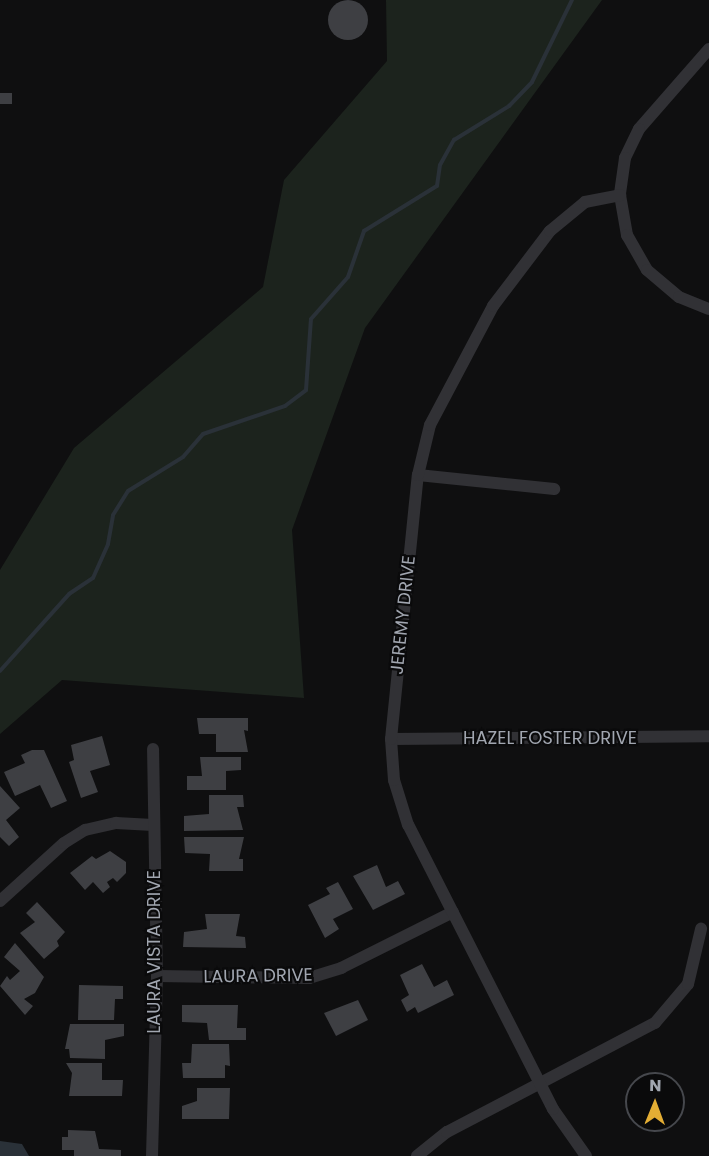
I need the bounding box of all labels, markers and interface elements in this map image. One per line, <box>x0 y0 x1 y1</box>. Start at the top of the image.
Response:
street label: JEREMY DRIVE <box>386 555 420 675</box>
street label: HAZEL FOSTER DRIVE <box>463 727 637 749</box>
street label: LAURA VISTA DRIVE <box>143 870 165 1034</box>
street label: LAURA DRIVE <box>203 964 313 988</box>
north arrow <box>625 1072 685 1132</box>
text: N <box>649 1074 662 1097</box>

